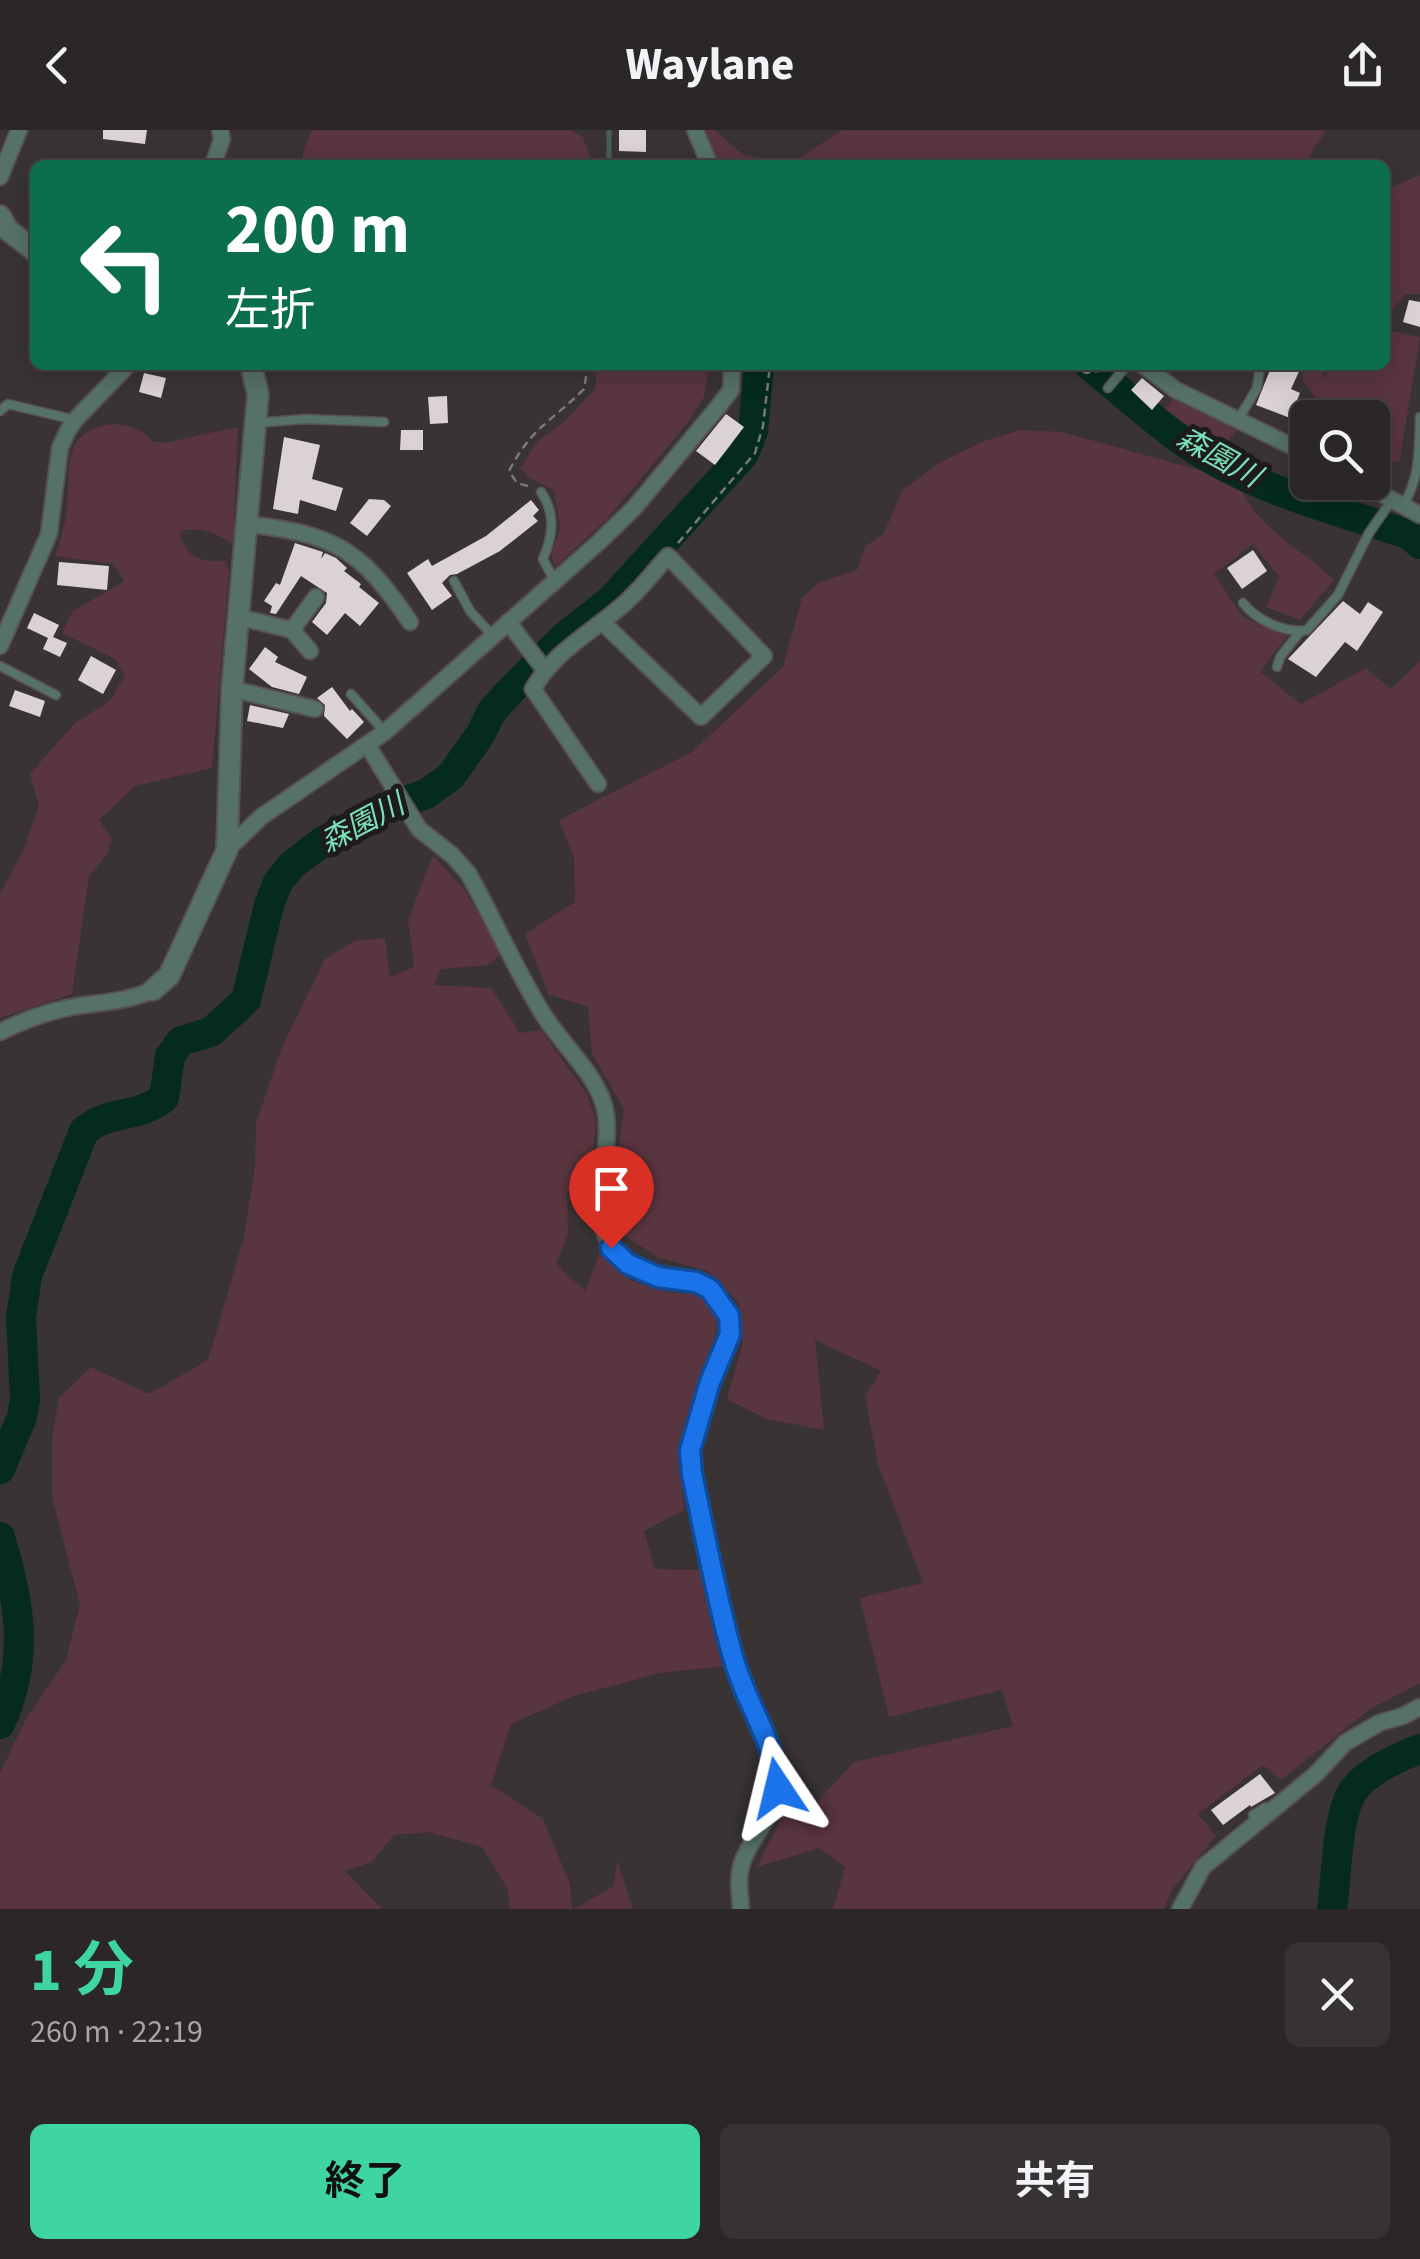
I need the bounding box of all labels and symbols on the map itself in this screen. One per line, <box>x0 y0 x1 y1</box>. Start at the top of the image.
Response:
water label: 森園川 <box>1169 417 1271 500</box>
water label: 森園川 <box>312 782 415 864</box>
pin <box>569 1146 654 1249</box>
position arrow <box>726 1736 830 1840</box>

